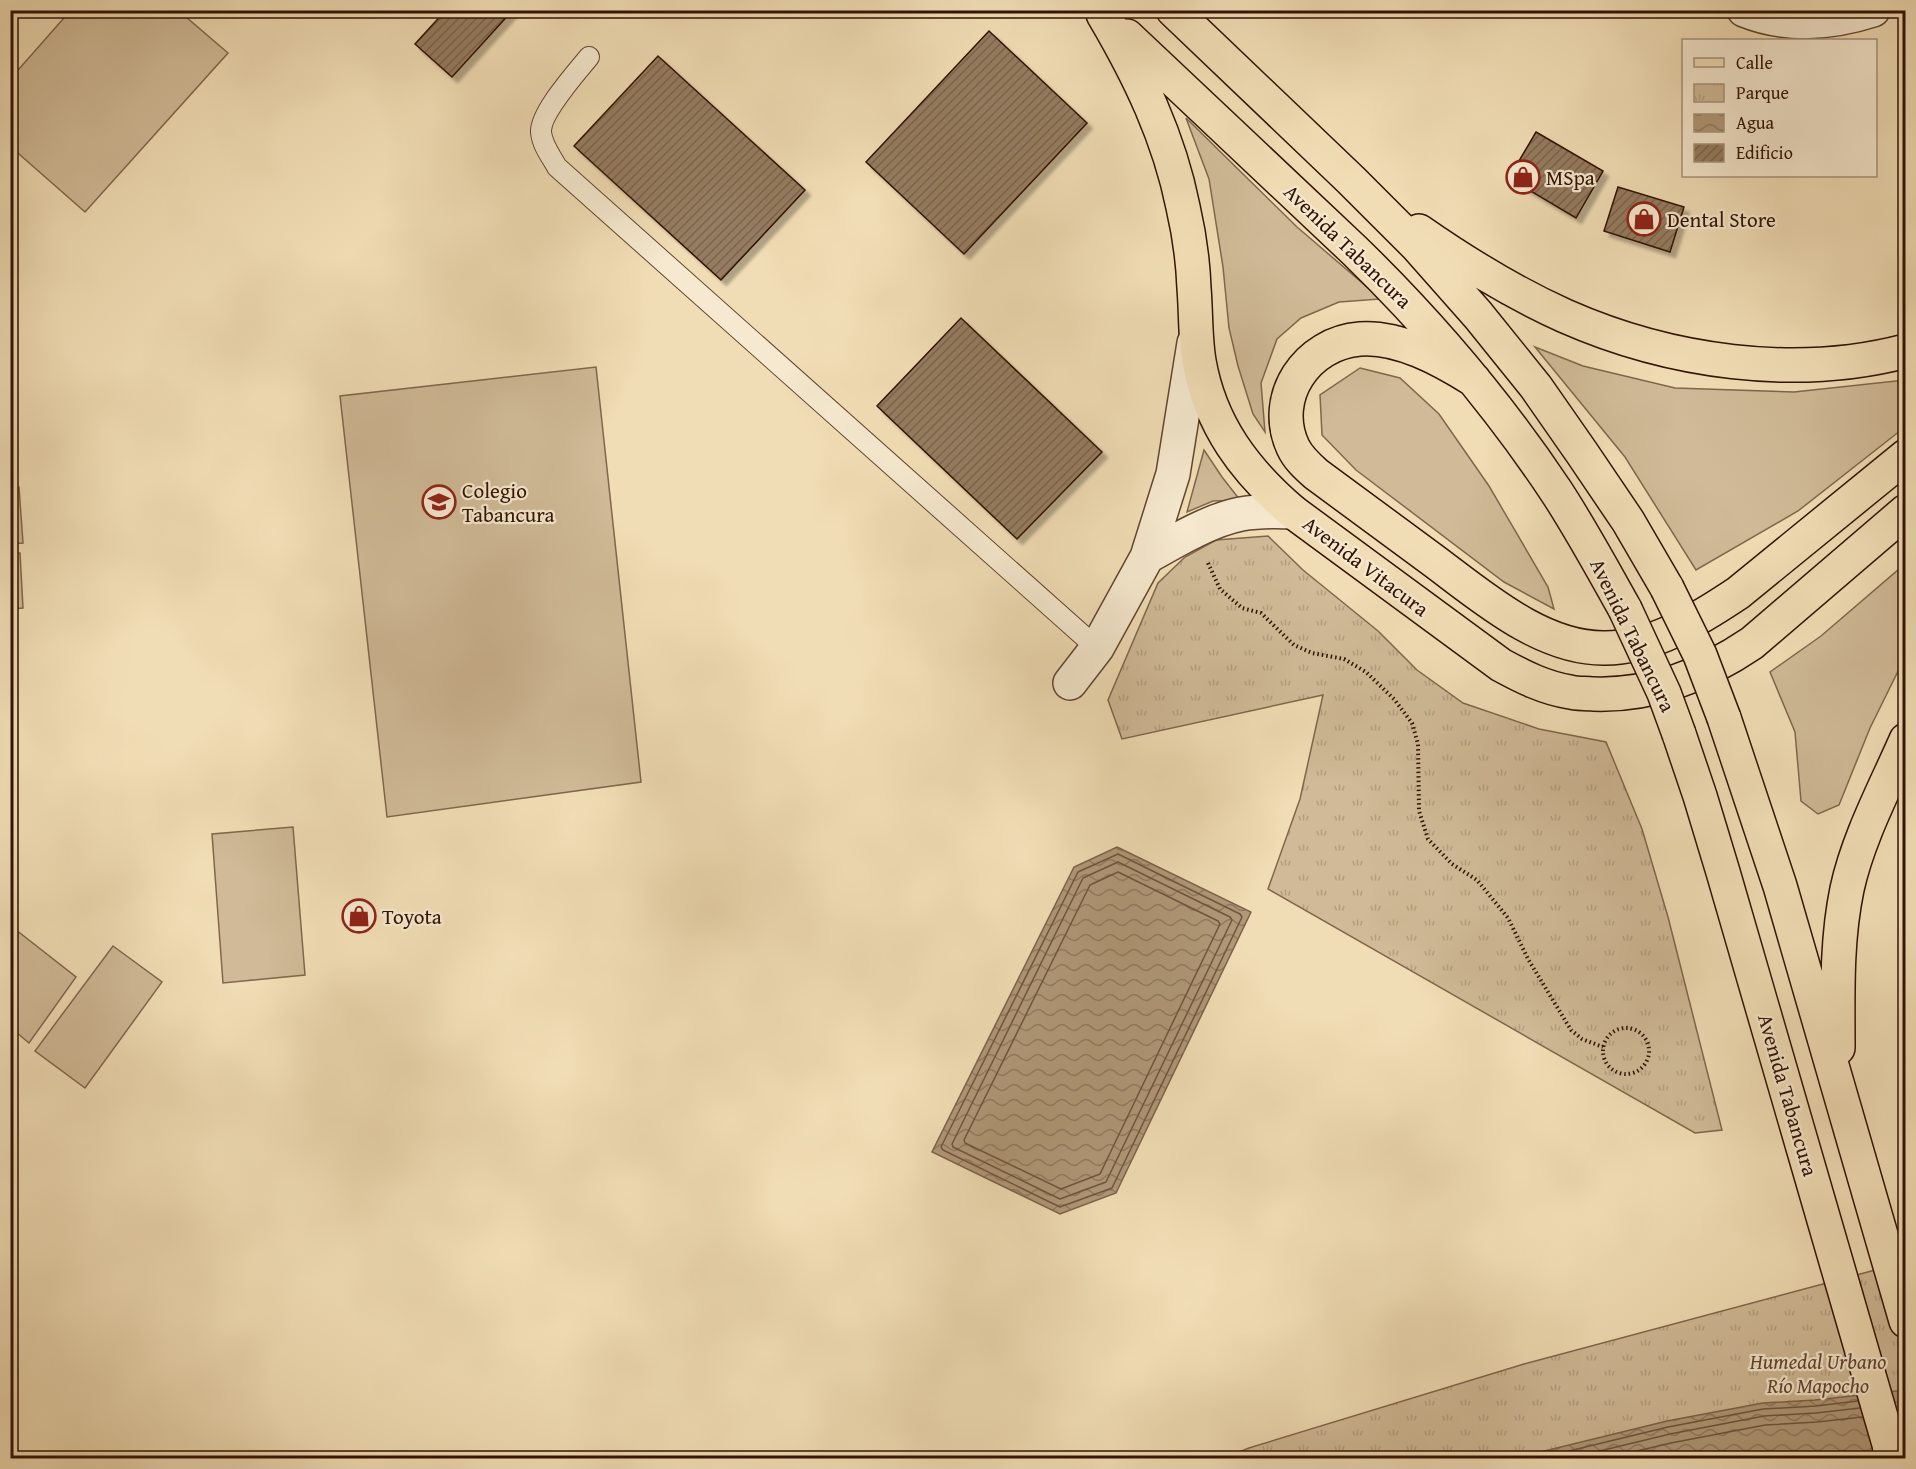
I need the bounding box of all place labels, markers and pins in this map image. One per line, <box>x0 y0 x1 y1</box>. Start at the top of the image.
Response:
shop icon: MSpa <box>1505 159 1541 195</box>
place label: MSpa <box>1546 162 1595 193</box>
shop icon: Dental Store <box>1626 201 1662 237</box>
place label: Dental Store <box>1667 204 1776 235</box>
place label: Colegio Tabancura <box>462 475 555 530</box>
school or university icon: Colegio Tabancura <box>421 484 457 520</box>
shop icon: Toyota <box>341 898 377 934</box>
place label: Toyota <box>382 901 442 932</box>

